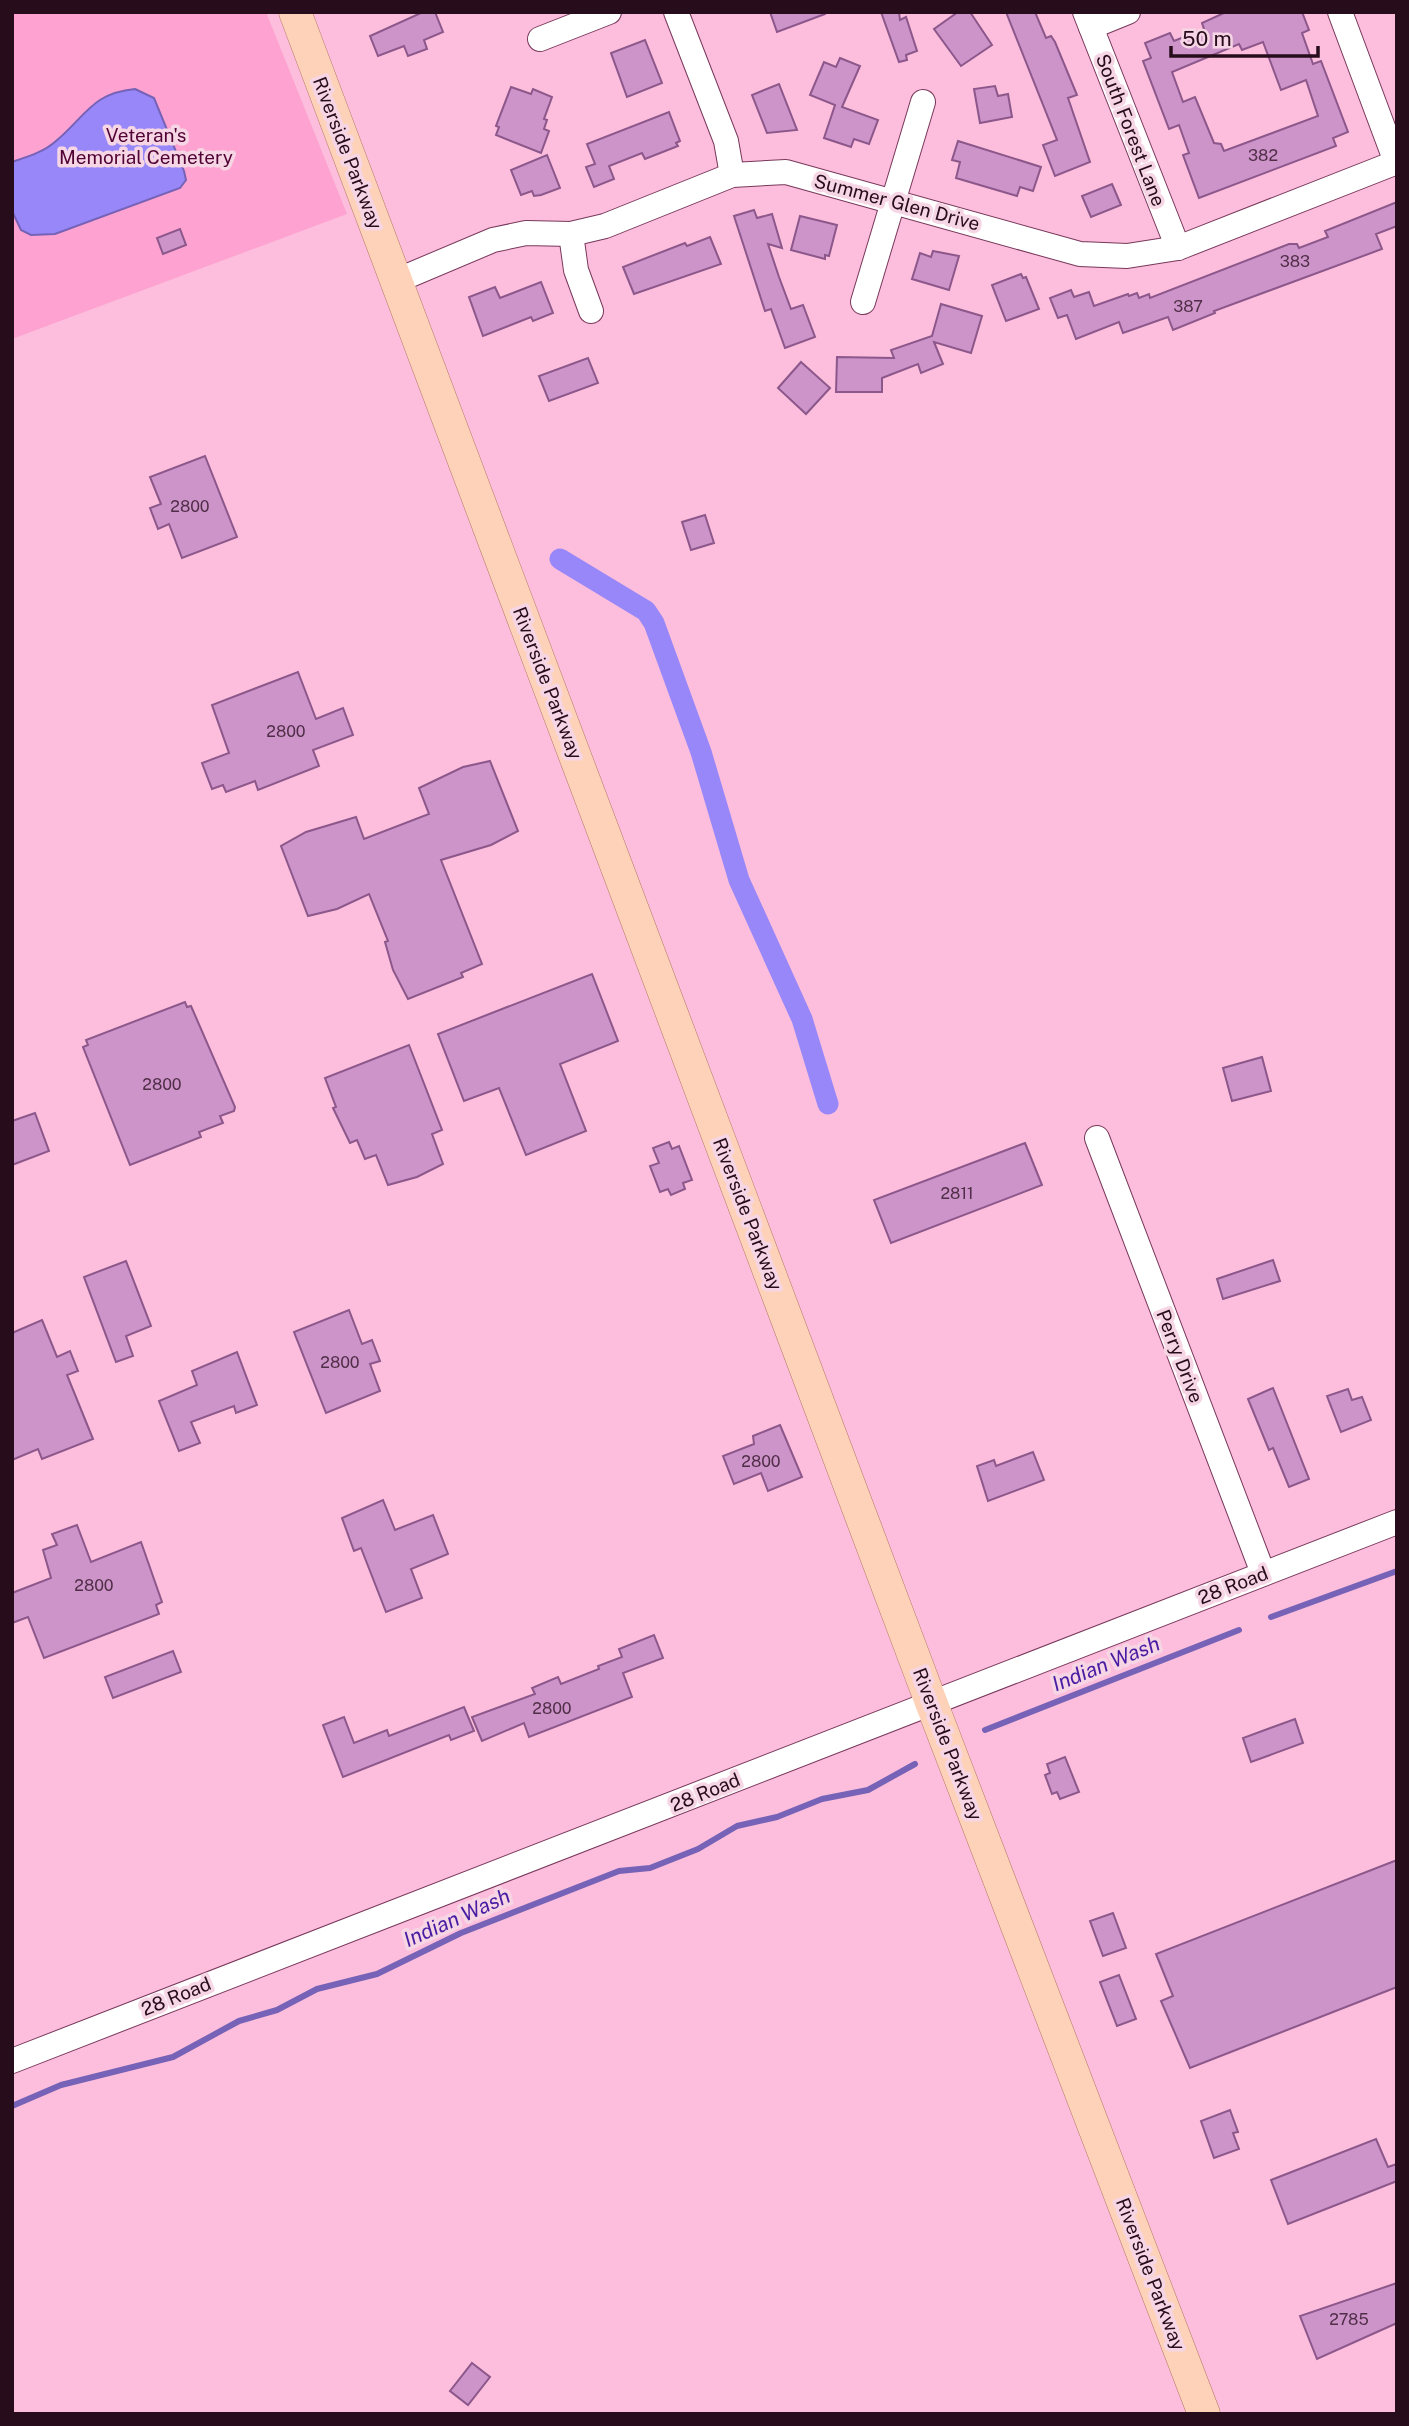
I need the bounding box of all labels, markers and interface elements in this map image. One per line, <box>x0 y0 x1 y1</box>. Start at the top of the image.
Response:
scale bar <box>1171 14 1318 58</box>
text: 50 m <box>1182 26 1232 51</box>
street label: South Forest Lane <box>1092 51 1170 209</box>
street label: Riverside Parkway <box>309 74 387 232</box>
park label: Veteran's Memorial Cemetery <box>59 124 233 168</box>
house number: 382 <box>1248 146 1278 165</box>
street label: Summer Glen Drive <box>812 169 982 235</box>
house number: 383 <box>1280 252 1310 271</box>
house number: 387 <box>1173 297 1203 316</box>
house number: 2800 <box>170 497 210 516</box>
street label: Riverside Parkway <box>509 604 587 762</box>
house number: 2800 <box>266 722 306 741</box>
house number: 2800 <box>142 1075 182 1094</box>
street label: Riverside Parkway <box>709 1135 787 1293</box>
house number: 2811 <box>941 1184 973 1203</box>
street label: Perry Drive <box>1152 1306 1208 1406</box>
house number: 2800 <box>320 1353 360 1372</box>
house number: 2800 <box>741 1452 781 1471</box>
street label: 28 Road <box>1195 1562 1271 1608</box>
house number: 2800 <box>74 1576 114 1595</box>
water label: Indian Wash <box>1048 1631 1163 1696</box>
street label: Riverside Parkway <box>909 1665 987 1823</box>
house number: 2800 <box>532 1699 572 1718</box>
street label: 28 Road <box>667 1768 743 1816</box>
water label: Indian Wash <box>400 1883 514 1952</box>
street label: 28 Road <box>138 1972 214 2020</box>
street label: Riverside Parkway <box>1112 2195 1190 2353</box>
house number: 2785 <box>1329 2310 1369 2329</box>

